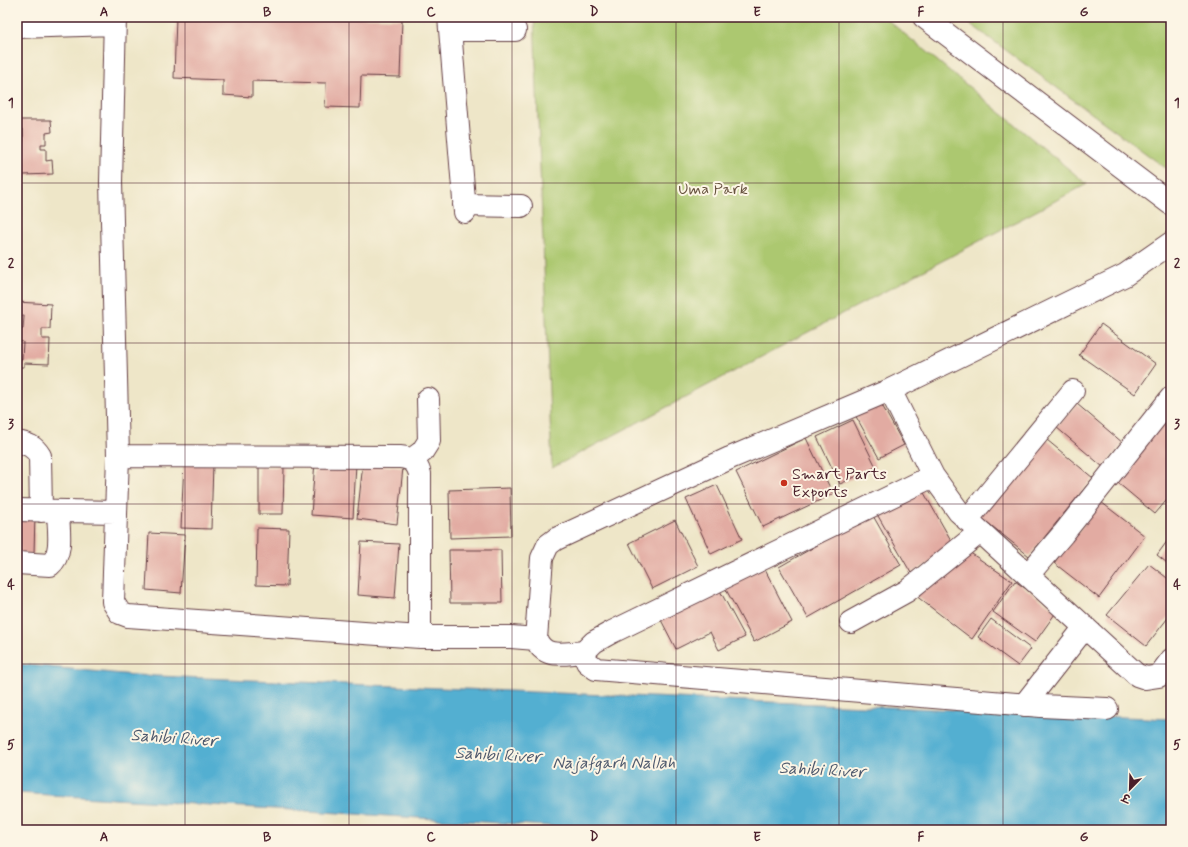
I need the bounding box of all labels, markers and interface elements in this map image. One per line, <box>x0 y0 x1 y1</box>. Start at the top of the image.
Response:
text: A <box>100 4 108 21</box>
text: B <box>263 4 272 21</box>
text: C <box>426 4 436 21</box>
text: D <box>590 4 599 21</box>
text: E <box>753 4 761 21</box>
text: F <box>918 4 925 21</box>
text: G <box>1080 4 1089 21</box>
text: 1 <box>8 95 14 112</box>
text: 1 <box>1174 95 1180 112</box>
park label: Uma Park <box>678 179 748 200</box>
text: 2 <box>8 255 15 272</box>
text: 2 <box>1174 255 1181 272</box>
text: 3 <box>8 416 14 433</box>
text: 3 <box>1174 416 1180 433</box>
place label: Smart Parts Exports <box>792 464 887 503</box>
marker: Smart Parts Exports <box>779 478 789 488</box>
text: 4 <box>7 577 15 594</box>
text: 4 <box>1173 577 1181 594</box>
water label: Sahibi River <box>130 724 221 752</box>
text: 5 <box>7 737 15 754</box>
text: 5 <box>1173 737 1181 754</box>
water label: Sahibi River <box>454 742 545 768</box>
water label: Najafgarh Nallah <box>553 752 675 775</box>
water label: Sahibi River <box>778 757 869 783</box>
north arrow <box>1110 769 1150 809</box>
text: उ <box>1119 789 1134 806</box>
text: A <box>100 829 108 846</box>
text: B <box>263 829 272 846</box>
text: C <box>426 829 436 846</box>
text: D <box>590 829 599 846</box>
text: E <box>753 829 761 846</box>
text: F <box>918 829 925 846</box>
text: G <box>1080 829 1089 846</box>

